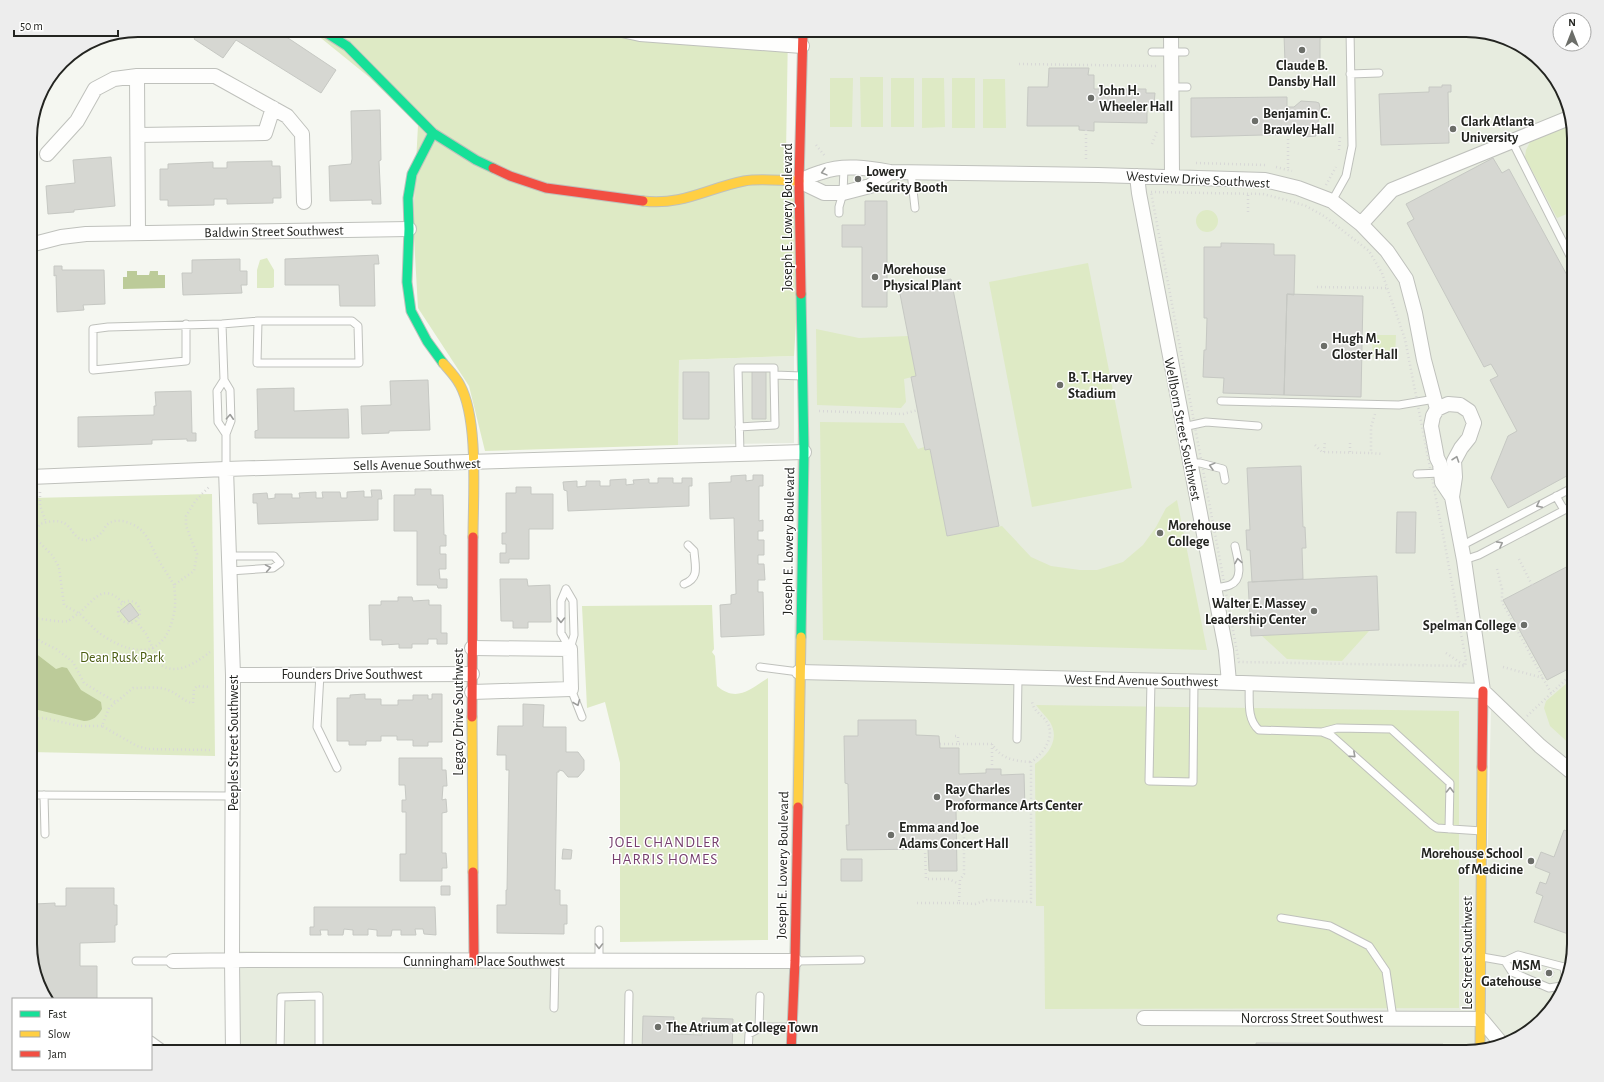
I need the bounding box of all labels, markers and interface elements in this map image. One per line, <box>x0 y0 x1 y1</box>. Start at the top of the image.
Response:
scale bar <box>14 12 118 38</box>
north arrow <box>1552 12 1592 52</box>
text: N <box>1568 17 1576 28</box>
text: 50 m <box>20 20 43 32</box>
marker: Claude B. Dansby Hall <box>1297 45 1307 55</box>
place label: Claude B. Dansby Hall <box>1268 59 1336 89</box>
place label: John H. Wheeler Hall <box>1099 84 1173 114</box>
marker: John H. Wheeler Hall <box>1086 93 1096 103</box>
place label: Benjamin C. Brawley Hall <box>1263 107 1334 137</box>
place label: Clark Atlanta University <box>1461 115 1535 145</box>
marker: Benjamin C. Brawley Hall <box>1250 116 1260 126</box>
marker: Clark Atlanta University <box>1448 124 1458 134</box>
street label: Joseph E. Lowery Boulevard <box>781 143 795 291</box>
place label: Lowery Security Booth <box>866 165 948 195</box>
one-way arrow <box>820 167 827 176</box>
street label: Westview Drive Southwest <box>1126 169 1271 191</box>
marker: Lowery Security Booth <box>853 174 863 184</box>
street label: Baldwin Street Southwest <box>204 224 344 240</box>
place label: Morehouse Physical Plant <box>883 263 962 293</box>
marker: Morehouse Physical Plant <box>870 272 880 282</box>
place label: Hugh M. Gloster Hall <box>1332 332 1398 362</box>
marker: Hugh M. Gloster Hall <box>1319 341 1329 351</box>
street label: Wellborn Street Southwest <box>1161 356 1203 503</box>
place label: B. T. Harvey Stadium <box>1068 371 1133 401</box>
marker: B. T. Harvey Stadium <box>1055 380 1065 390</box>
one-way arrow <box>226 414 235 420</box>
one-way arrow <box>1452 455 1460 462</box>
street label: Sells Avenue Southwest <box>353 457 481 473</box>
one-way arrow <box>1209 462 1216 471</box>
street label: Joseph E. Lowery Boulevard <box>781 467 797 615</box>
one-way arrow <box>1536 500 1544 508</box>
place label: Morehouse College <box>1168 519 1231 549</box>
marker: Morehouse College <box>1155 528 1165 538</box>
one-way arrow <box>1495 541 1503 549</box>
one-way arrow <box>1234 558 1243 564</box>
one-way arrow <box>265 564 272 573</box>
place label: Walter E. Massey Leadership Center <box>1205 597 1307 627</box>
marker: Walter E. Massey Leadership Center <box>1309 606 1319 616</box>
one-way arrow <box>557 617 565 623</box>
place label: Spelman College <box>1423 619 1516 633</box>
marker: Spelman College <box>1519 620 1529 630</box>
street label: Legacy Drive Southwest <box>452 648 466 776</box>
park label: Dean Rusk Park <box>80 651 165 665</box>
street label: Founders Drive Southwest <box>282 668 423 682</box>
street label: West End Avenue Southwest <box>1064 673 1219 689</box>
street label: Peeples Street Southwest <box>227 674 241 811</box>
one-way arrow <box>572 700 580 707</box>
one-way arrow <box>1348 750 1356 757</box>
place label: Ray Charles Proformance Arts Center <box>945 783 1083 813</box>
one-way arrow <box>1446 787 1454 793</box>
street label: Joseph E. Lowery Boulevard <box>775 791 791 939</box>
marker: Ray Charles Proformance Arts Center <box>932 792 942 802</box>
place label: Emma and Joe Adams Concert Hall <box>899 821 1009 851</box>
marker: Emma and Joe Adams Concert Hall <box>886 830 896 840</box>
district label: JOEL CHANDLER HARRIS HOMES <box>609 835 721 867</box>
place label: Morehouse School of Medicine <box>1421 847 1523 877</box>
marker: Morehouse School of Medicine <box>1526 856 1536 866</box>
street label: Lee Street Southwest <box>1461 896 1475 1010</box>
one-way arrow <box>595 943 603 949</box>
street label: Cunningham Place Southwest <box>403 955 565 969</box>
place label: MSM Gatehouse <box>1481 959 1541 989</box>
marker: MSM Gatehouse <box>1544 968 1554 978</box>
legend <box>12 998 152 1070</box>
text: Fast <box>48 1008 67 1020</box>
street label: Norcross Street Southwest <box>1241 1012 1384 1026</box>
place label: The Atrium at College Town <box>666 1021 818 1035</box>
marker: The Atrium at College Town <box>653 1022 663 1032</box>
text: Slow <box>48 1028 70 1040</box>
text: Jam <box>48 1048 67 1060</box>

